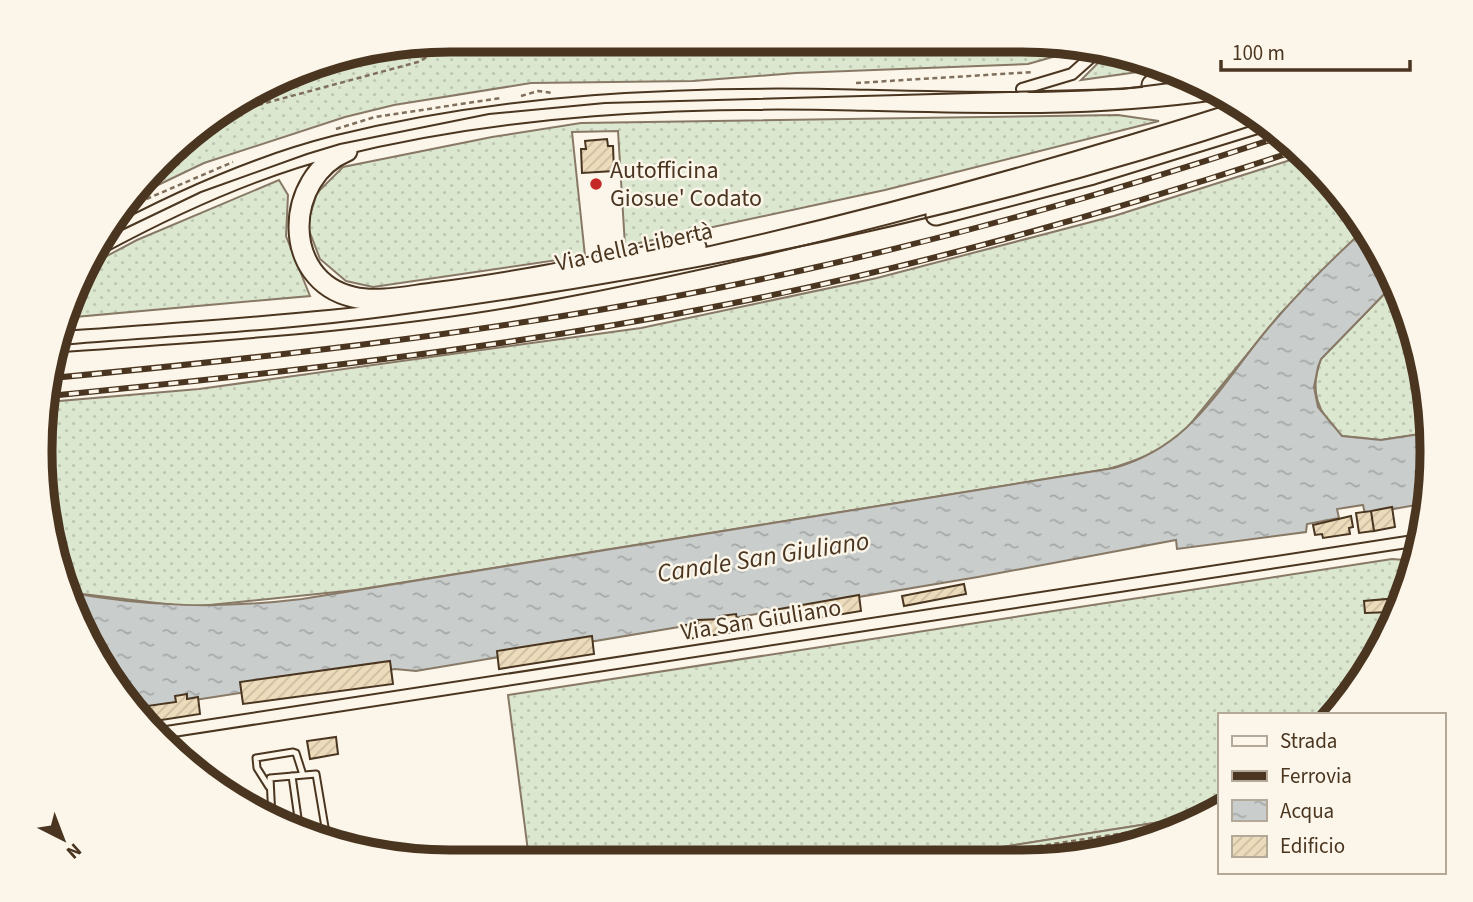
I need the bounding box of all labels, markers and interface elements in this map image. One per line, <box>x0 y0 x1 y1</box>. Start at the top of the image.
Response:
scale bar <box>1221 28 1410 72</box>
text: 100 m <box>1232 38 1285 68</box>
place label: Autofficina Giosue' Codato <box>610 153 762 216</box>
marker: Autofficina Giosue' Codato <box>588 176 604 192</box>
street label: Via della Libertà <box>552 213 716 281</box>
water label: Canale San Giuliano <box>654 522 872 592</box>
street label: Via San Giuliano <box>678 590 844 650</box>
legend <box>1218 713 1445 874</box>
text: Strada <box>1280 726 1337 756</box>
text: Ferrovia <box>1280 761 1352 791</box>
text: Acqua <box>1280 796 1334 826</box>
north arrow <box>28 804 98 874</box>
text: Edificio <box>1280 831 1345 861</box>
text: N <box>60 836 87 865</box>

